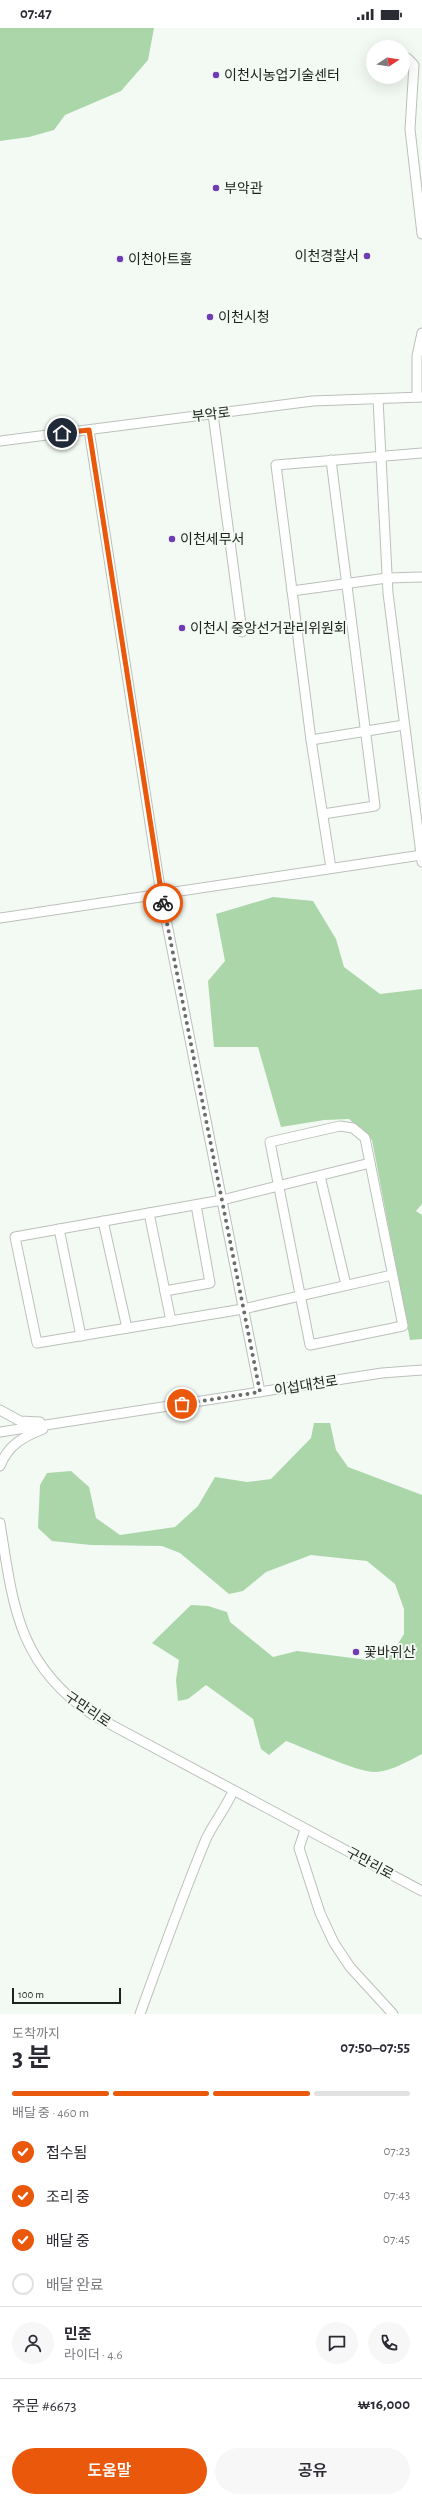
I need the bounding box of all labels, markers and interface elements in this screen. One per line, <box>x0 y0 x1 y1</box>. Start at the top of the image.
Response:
text: 07:47 <box>20 6 52 21</box>
north arrow <box>366 40 410 84</box>
map controls <box>366 40 410 84</box>
place label: 이천시농업기술센터 <box>224 67 340 83</box>
marker: 이천시농업기술센터 <box>211 70 221 80</box>
place label: 부악관 <box>224 181 263 196</box>
marker: 부악관 <box>211 183 221 193</box>
place label: 이천경찰서 <box>295 248 359 264</box>
place label: 이천아트홀 <box>128 251 193 267</box>
marker: 이천경찰서 <box>362 251 372 261</box>
marker: 이천아트홀 <box>115 254 125 264</box>
place label: 이천시청 <box>218 309 270 325</box>
marker: 이천시청 <box>205 312 215 322</box>
street label: 부악로 <box>191 405 231 424</box>
pin <box>45 416 79 450</box>
icon: home <box>51 422 73 444</box>
place label: 이천세무서 <box>180 531 244 547</box>
marker: 이천세무서 <box>167 534 177 544</box>
place label: 이천시 중앙선거관리위원회 <box>190 620 347 636</box>
marker: 이천시 중앙선거관리위원회 <box>177 623 187 633</box>
courier <box>143 883 183 923</box>
icon: bike <box>152 892 174 914</box>
street label: 이섭대천로 <box>273 1372 339 1398</box>
pin <box>165 1387 199 1421</box>
icon: bag <box>171 1393 193 1415</box>
place label: 꽃바위산 <box>364 1645 416 1660</box>
marker: 꽃바위산 <box>351 1647 361 1657</box>
street label: 구만리로 <box>62 1689 113 1730</box>
street label: 구만리로 <box>343 1845 396 1882</box>
scale bar <box>12 1986 121 2005</box>
text: 100 m <box>18 1989 44 2000</box>
text: 도착까지 <box>12 2028 60 2041</box>
text: 07:50–07:55 <box>340 2040 410 2055</box>
text: 3 분 <box>12 2045 51 2071</box>
text: 배달 중 · 460 m <box>12 2107 89 2120</box>
icon: check <box>12 2141 34 2163</box>
text: 07:23 <box>383 2145 410 2158</box>
text: 접수됨 <box>46 2146 87 2161</box>
icon: check <box>12 2185 34 2207</box>
text: 07:43 <box>383 2189 410 2202</box>
text: 조리 중 <box>46 2190 90 2205</box>
icon: check <box>12 2229 34 2251</box>
text: 07:45 <box>383 2233 410 2246</box>
text: 배달 중 <box>46 2234 90 2249</box>
text: 배달 완료 <box>46 2278 104 2293</box>
button: person <box>12 2322 54 2364</box>
button: chat <box>316 2322 358 2364</box>
button: phone <box>368 2322 410 2364</box>
text: 민준 <box>64 2327 92 2342</box>
text: 라이더 · 4.6 <box>64 2349 123 2362</box>
text: ₩16,000 <box>358 2397 410 2412</box>
text: 주문 #6673 <box>12 2399 76 2414</box>
button: 도움말 <box>12 2448 207 2494</box>
button: 공유 <box>215 2448 410 2494</box>

